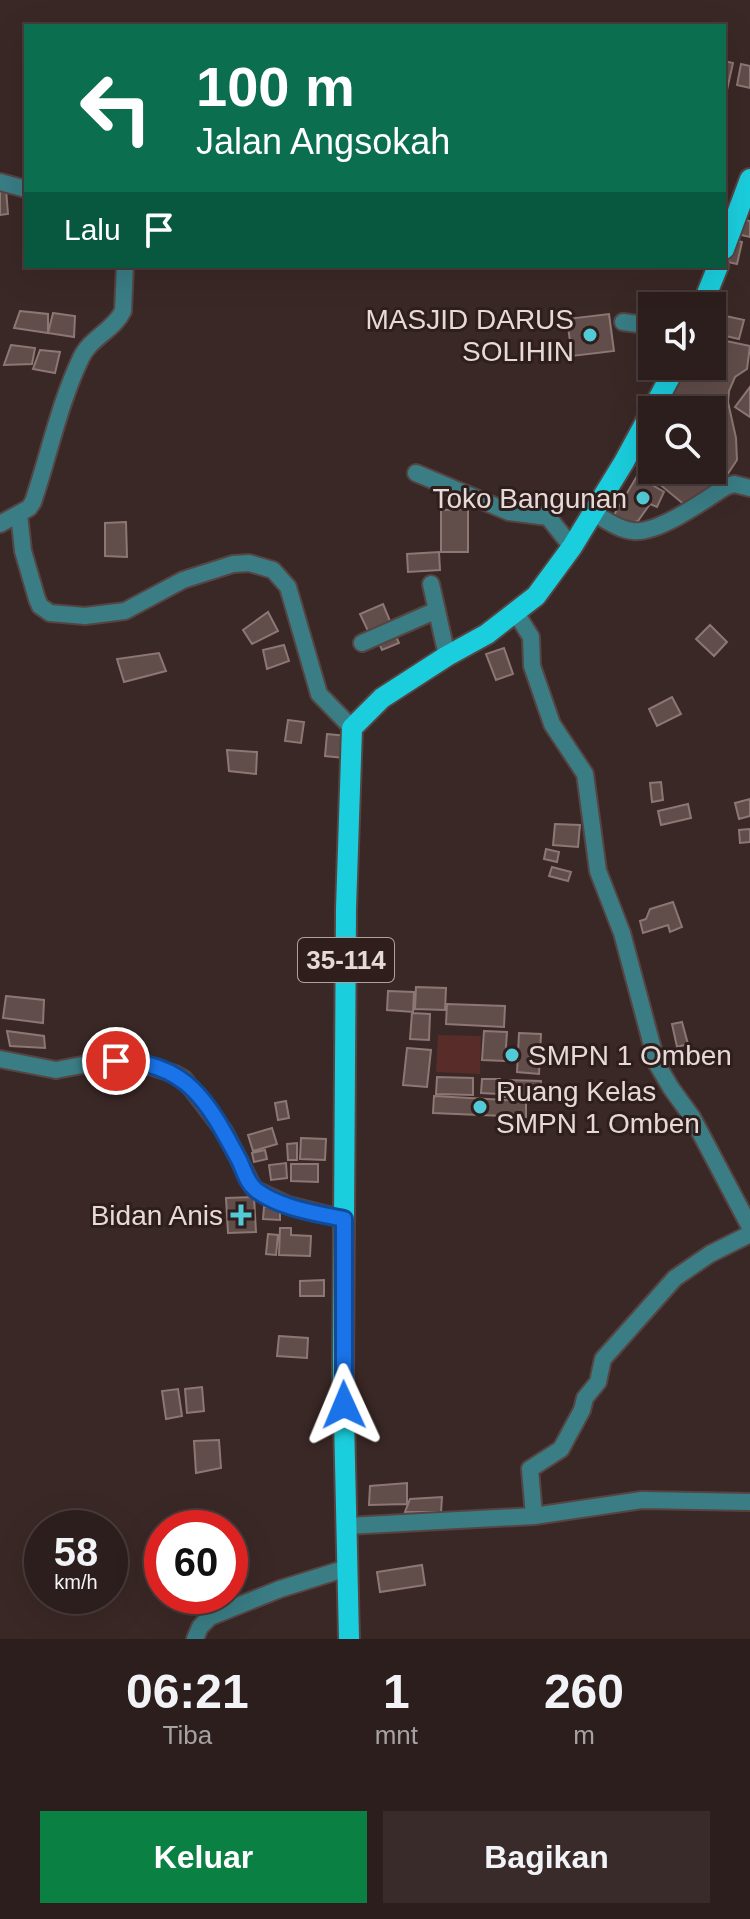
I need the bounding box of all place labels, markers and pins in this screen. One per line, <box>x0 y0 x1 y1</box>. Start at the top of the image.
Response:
place label: MASJID DARUS SOLIHIN <box>366 304 574 367</box>
marker: MASJID DARUS SOLIHIN <box>581 326 599 344</box>
place label: Toko Bangunan <box>432 483 627 514</box>
marker: Toko Bangunan <box>634 489 652 507</box>
pin <box>82 1027 150 1095</box>
place label: SMPN 1 Omben <box>528 1040 732 1071</box>
marker: SMPN 1 Omben <box>503 1046 521 1064</box>
place label: Ruang Kelas SMPN 1 Omben <box>496 1076 700 1139</box>
marker: Ruang Kelas SMPN 1 Omben <box>471 1098 489 1116</box>
place label: Bidan Anis <box>91 1200 223 1231</box>
marker: Bidan Anis <box>230 1204 252 1226</box>

